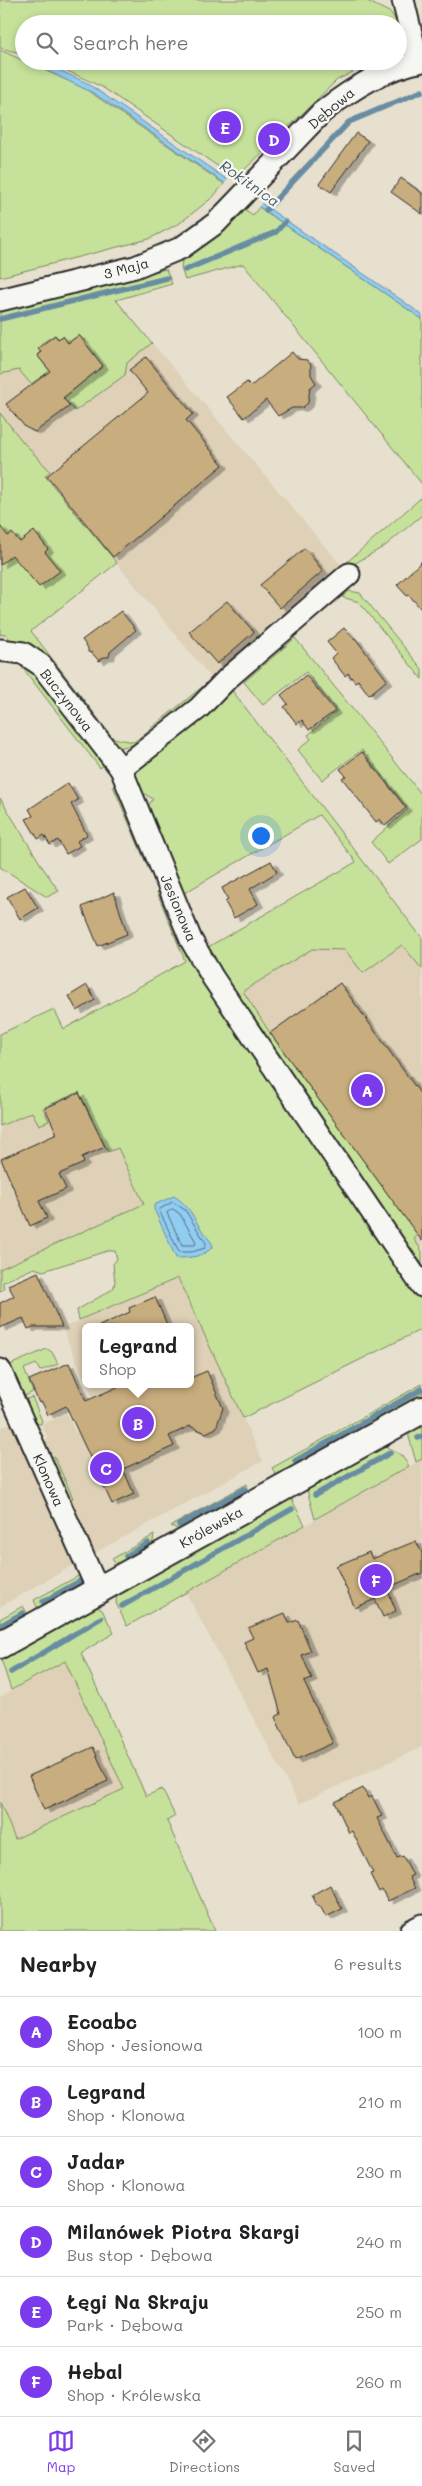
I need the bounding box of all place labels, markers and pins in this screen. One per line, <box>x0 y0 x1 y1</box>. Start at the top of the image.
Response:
pin: E <box>209 108 241 146</box>
pin: D <box>258 120 290 158</box>
pin: A <box>351 1071 383 1109</box>
pin: B <box>122 1404 154 1442</box>
pin: C <box>90 1449 122 1487</box>
pin: F <box>360 1561 392 1599</box>

